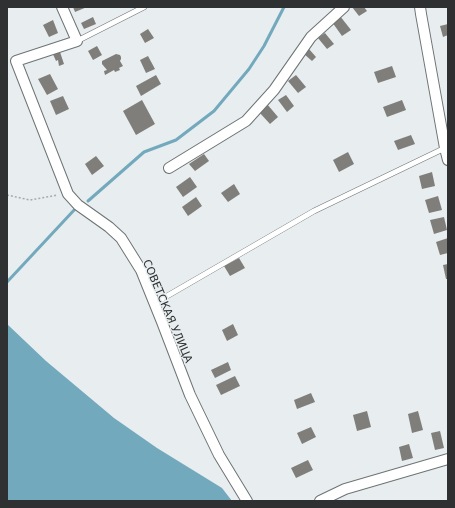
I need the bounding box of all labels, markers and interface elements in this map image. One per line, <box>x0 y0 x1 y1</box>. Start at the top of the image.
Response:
street label: СОВЕТСКАЯ УЛИЦА <box>140 258 195 365</box>

